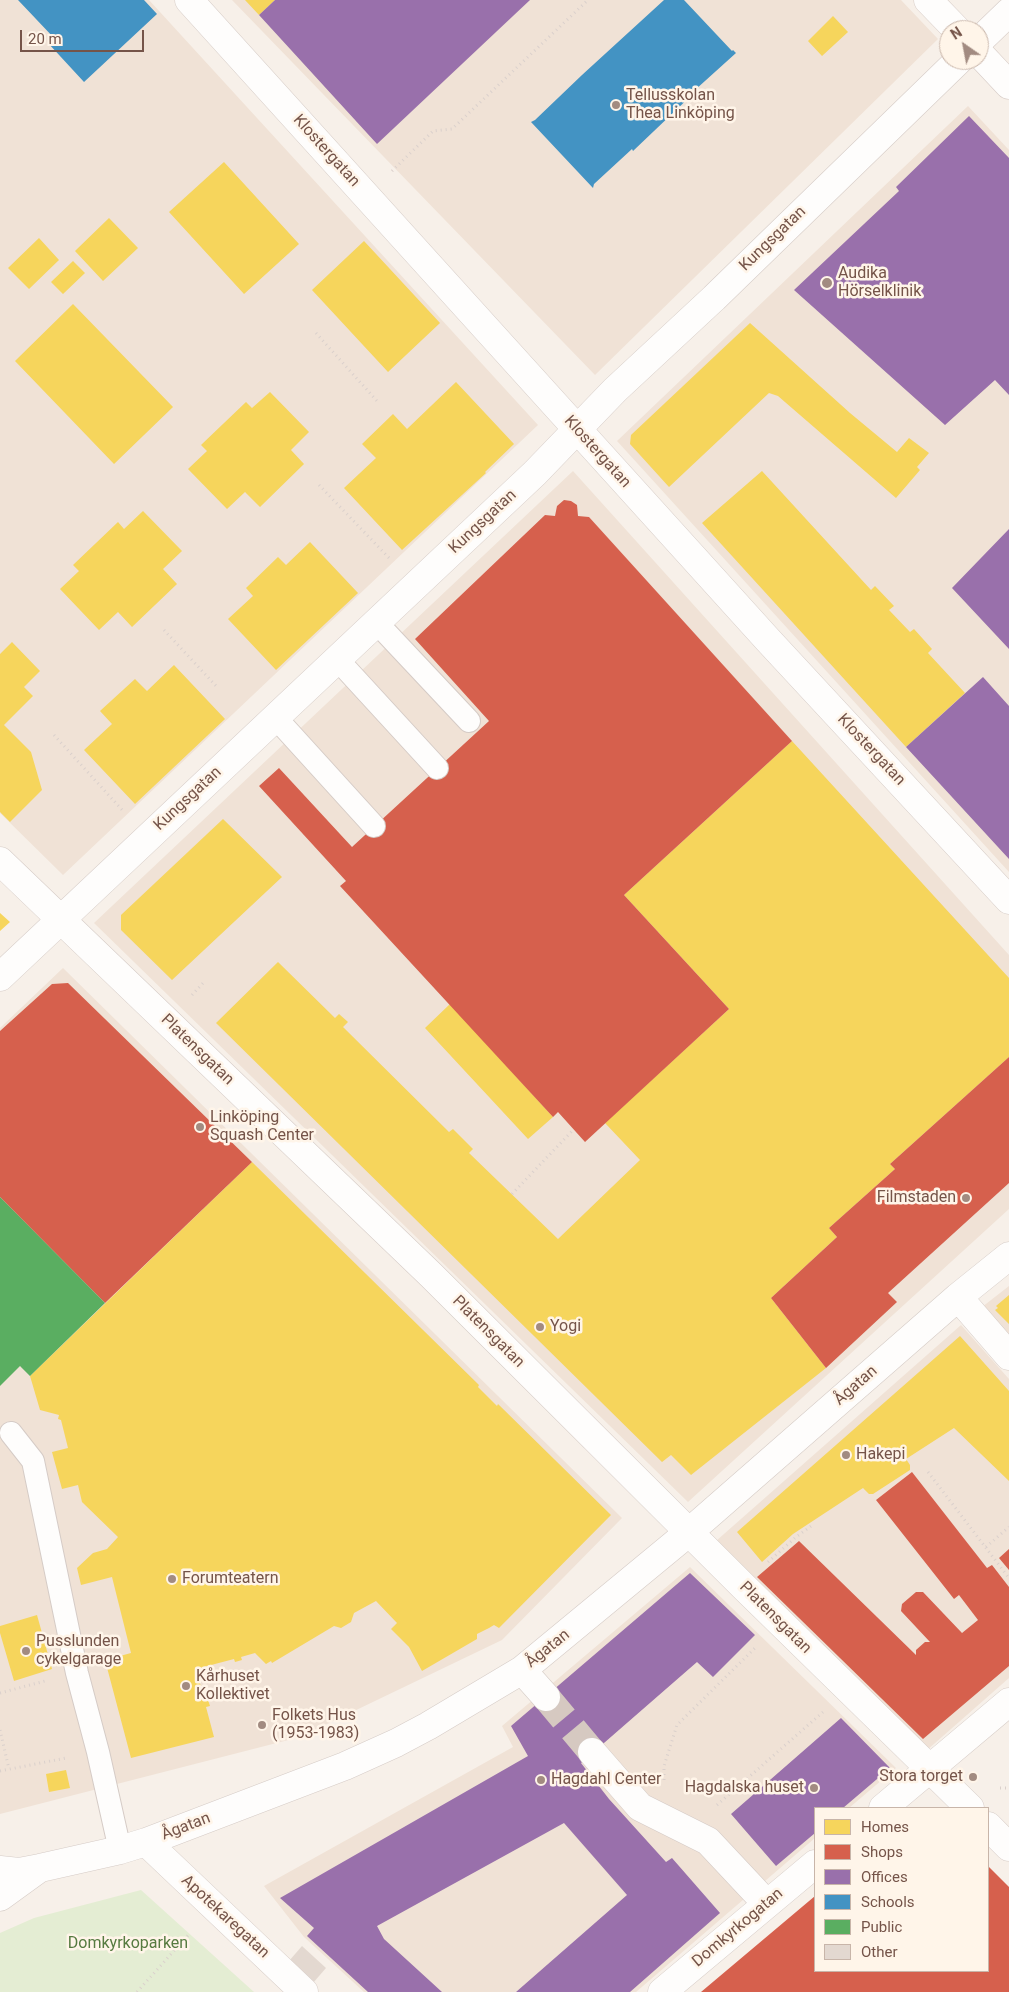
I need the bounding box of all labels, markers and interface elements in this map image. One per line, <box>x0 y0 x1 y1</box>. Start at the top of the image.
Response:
scale bar <box>22 20 146 52</box>
north arrow <box>939 20 989 70</box>
text: N <box>948 24 965 43</box>
text: 20 m <box>28 30 62 48</box>
place label: Tellusskolan Thea Linköping <box>626 86 735 124</box>
marker: Tellusskolan Thea Linköping <box>610 99 622 111</box>
street label: Klostergatan <box>288 111 364 191</box>
street label: Kungsgatan <box>736 202 810 276</box>
place label: Audika Hörselklinik <box>838 264 921 302</box>
marker: Audika Hörselklinik <box>820 276 834 290</box>
street label: Klostergatan <box>559 412 635 492</box>
street label: Kungsgatan <box>445 486 521 558</box>
street label: Klostergatan <box>833 710 909 790</box>
street label: Kungsgatan <box>150 763 226 835</box>
street label: Platensgatan <box>157 1010 237 1090</box>
place label: Linköping Squash Center <box>210 1108 314 1146</box>
marker: Linköping Squash Center <box>194 1121 206 1133</box>
place label: Filmstaden <box>877 1188 956 1208</box>
marker: Filmstaden <box>960 1192 972 1204</box>
street label: Platensgatan <box>448 1292 528 1372</box>
place label: Yogi <box>550 1317 581 1337</box>
marker: Yogi <box>534 1321 546 1333</box>
street label: Ågatan <box>830 1362 882 1410</box>
place label: Hakepi <box>856 1445 905 1465</box>
marker: Hakepi <box>840 1449 852 1461</box>
place label: Forumteatern <box>182 1569 278 1589</box>
marker: Forumteatern <box>166 1573 178 1585</box>
street label: Platensgatan <box>735 1578 815 1658</box>
street label: Ågatan <box>522 1626 574 1672</box>
place label: Pusslunden cykelgarage <box>36 1632 121 1670</box>
marker: Pusslunden cykelgarage <box>20 1645 32 1657</box>
place label: Kårhuset Kollektivet <box>196 1667 270 1705</box>
marker: Kårhuset Kollektivet <box>180 1680 192 1692</box>
place label: Folkets Hus (1953-1983) <box>272 1706 359 1744</box>
marker: Folkets Hus (1953-1983) <box>256 1719 268 1731</box>
place label: Stora torget <box>879 1767 963 1787</box>
place label: Hagdahl Center <box>551 1770 661 1790</box>
marker: Stora torget <box>967 1771 979 1783</box>
marker: Hagdahl Center <box>535 1774 547 1786</box>
place label: Hagdalska huset <box>685 1778 804 1798</box>
marker: Hagdalska huset <box>808 1782 820 1794</box>
legend <box>814 1807 989 1972</box>
street label: Ågatan <box>159 1809 213 1845</box>
text: Homes <box>861 1818 909 1836</box>
text: Shops <box>861 1843 903 1861</box>
text: Offices <box>861 1868 908 1886</box>
street label: Apotekaregatan <box>177 1871 273 1963</box>
street label: Domkyrkogatan <box>689 1885 787 1971</box>
text: Schools <box>861 1893 915 1911</box>
text: Public <box>861 1918 902 1936</box>
park label: Domkyrkoparken <box>68 1934 188 1954</box>
text: Other <box>861 1943 898 1961</box>

